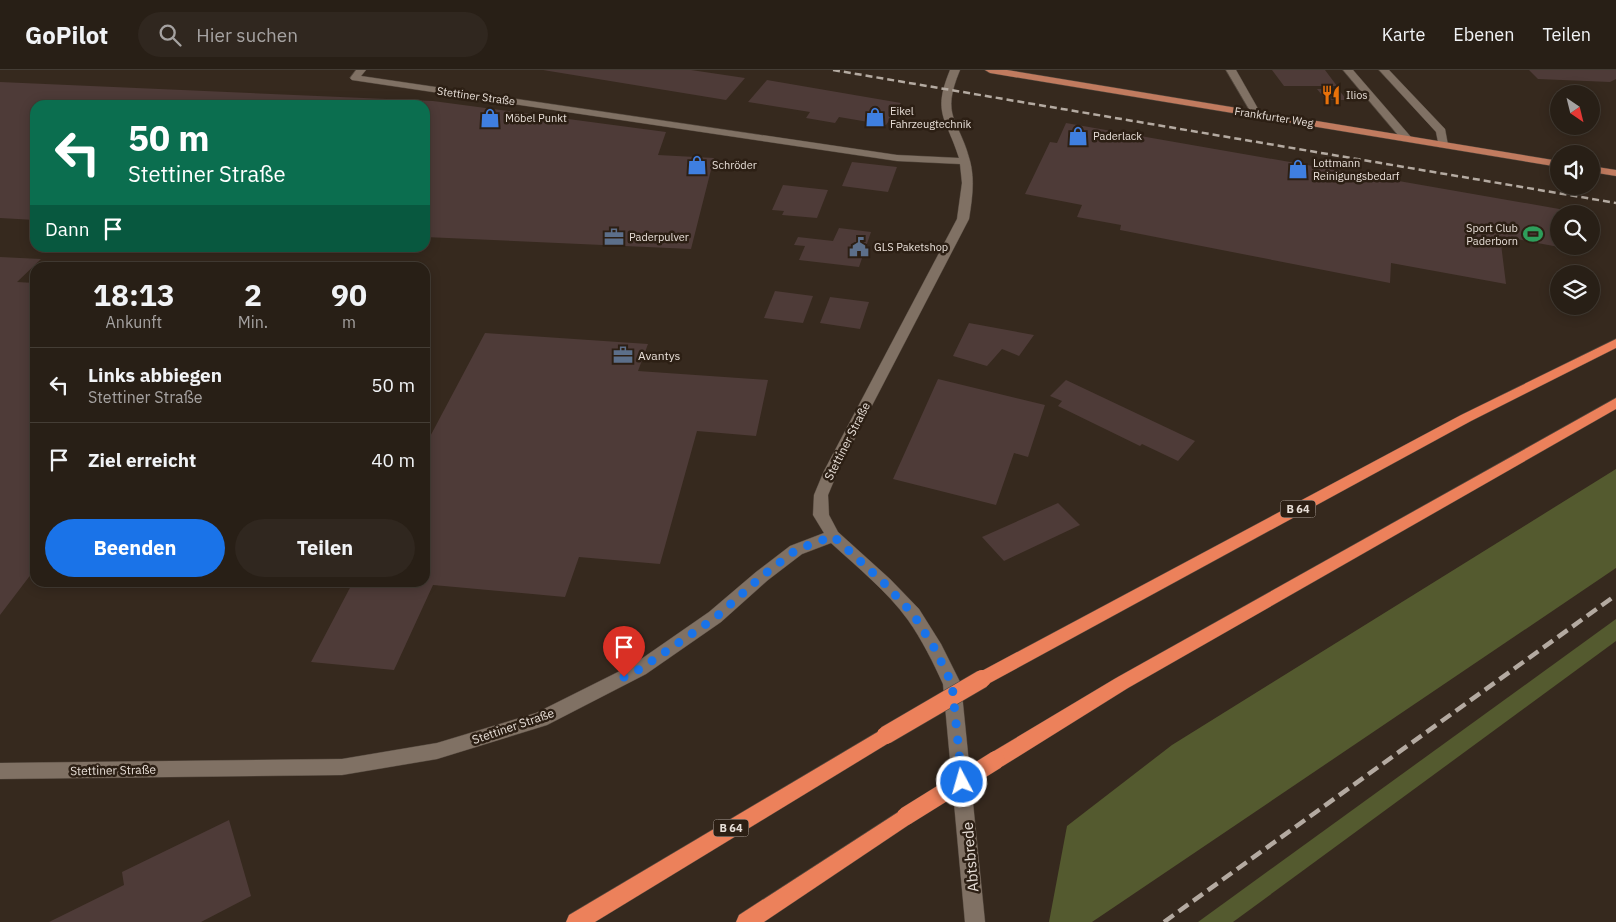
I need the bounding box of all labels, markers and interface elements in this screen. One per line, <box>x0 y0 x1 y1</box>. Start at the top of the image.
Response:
search box <box>138 12 488 57</box>
text: GoPilot <box>25 19 108 51</box>
icon: search <box>156 21 184 49</box>
text: Hier suchen <box>196 23 298 47</box>
text: Karte <box>1382 23 1425 46</box>
text: Ebenen <box>1453 23 1514 46</box>
text: Teilen <box>1542 23 1591 46</box>
street label: Stettiner Straße <box>436 84 516 108</box>
restaurant icon: Ilios <box>1320 84 1342 106</box>
north arrow <box>1550 85 1600 135</box>
map controls <box>1550 85 1600 315</box>
place label: Ilios <box>1346 88 1368 102</box>
place label: Eikel Fahrzeugtechnik <box>890 104 972 131</box>
street label: Frankfurter Weg <box>1234 104 1315 130</box>
shop icon: Eikel Fahrzeugtechnik <box>864 106 886 128</box>
shop icon: Möbel Punkt <box>479 107 501 129</box>
place label: Möbel Punkt <box>505 111 567 125</box>
text: 50 m <box>128 115 210 161</box>
icon: left <box>45 120 110 185</box>
shop icon: Paderlack <box>1067 125 1089 147</box>
place label: Paderlack <box>1093 129 1142 143</box>
button: sound <box>1550 145 1600 195</box>
shop icon: Schröder <box>686 154 708 176</box>
place label: Lottmann Reinigungsbedarf <box>1313 156 1400 183</box>
place label: Schröder <box>712 158 757 172</box>
shop icon: Lottmann Reinigungsbedarf <box>1287 158 1309 180</box>
text: Stettiner Straße <box>128 159 285 188</box>
button: search <box>1550 205 1600 255</box>
icon: arrive <box>99 215 127 243</box>
text: Dann <box>45 217 89 241</box>
place label: Sport Club Paderborn <box>1466 221 1518 248</box>
sports icon: Sport Club Paderborn <box>1522 223 1544 245</box>
office icon: Paderpulver <box>603 226 625 248</box>
place label: Paderpulver <box>629 230 689 244</box>
public building icon: GLS Paketshop <box>848 236 870 258</box>
place label: GLS Paketshop <box>874 240 948 254</box>
button: layers <box>1550 265 1600 315</box>
text: 18:13 <box>93 275 175 314</box>
text: 2 <box>244 275 262 314</box>
text: 90 <box>331 275 367 314</box>
text: Ankunft <box>106 312 162 332</box>
text: Min. <box>238 312 268 332</box>
text: m <box>342 312 356 332</box>
office icon: Avantys <box>612 344 634 366</box>
place label: Avantys <box>638 348 681 363</box>
text: Links abbiegen <box>88 363 222 387</box>
icon: left <box>45 371 73 399</box>
text: 50 m <box>371 373 415 397</box>
text: Stettiner Straße <box>88 387 203 407</box>
street label: Stettiner Straße <box>821 399 873 483</box>
icon: arrive <box>45 446 73 474</box>
text: Ziel erreicht <box>88 448 196 472</box>
text: 40 m <box>371 448 415 472</box>
road number: B 64 <box>1280 500 1316 518</box>
button: Beenden <box>45 519 225 577</box>
button: Teilen <box>235 519 415 577</box>
pin <box>603 626 645 677</box>
icon: arrive <box>610 633 638 661</box>
street label: Stettiner Straße <box>470 705 556 747</box>
position arrow <box>935 755 987 807</box>
street label: Stettiner Straße <box>70 762 156 778</box>
road number: B 64 <box>714 820 748 836</box>
street label: Abtsbrede <box>957 821 983 893</box>

